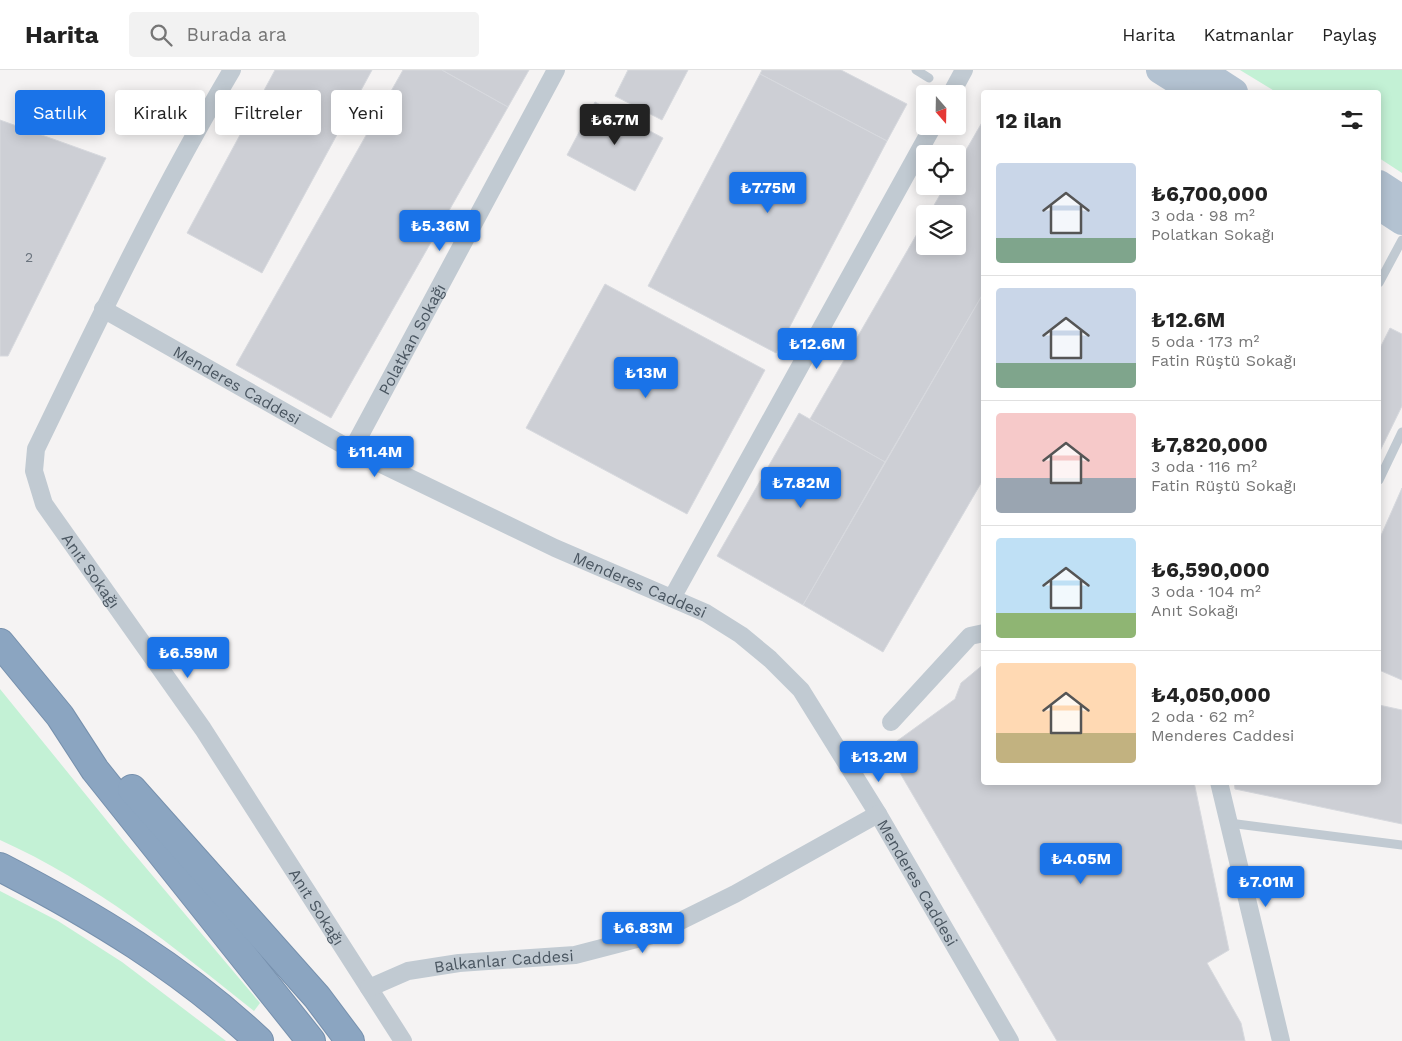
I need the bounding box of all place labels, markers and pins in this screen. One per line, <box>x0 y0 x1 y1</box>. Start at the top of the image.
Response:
pin: ₺6.7M <box>580 104 650 146</box>
pin: ₺7.75M <box>727 172 809 214</box>
pin: ₺5.36M <box>399 210 481 252</box>
pin: ₺12.6M <box>776 328 858 370</box>
pin: ₺13M <box>616 356 676 399</box>
pin: ₺11.4M <box>334 436 416 478</box>
pin: ₺7.82M <box>760 466 842 509</box>
pin: ₺6.59M <box>147 636 229 679</box>
pin: ₺13.2M <box>838 740 920 783</box>
pin: ₺4.05M <box>1040 842 1122 885</box>
pin: ₺7.01M <box>1225 866 1307 908</box>
pin: ₺6.83M <box>602 912 684 954</box>

